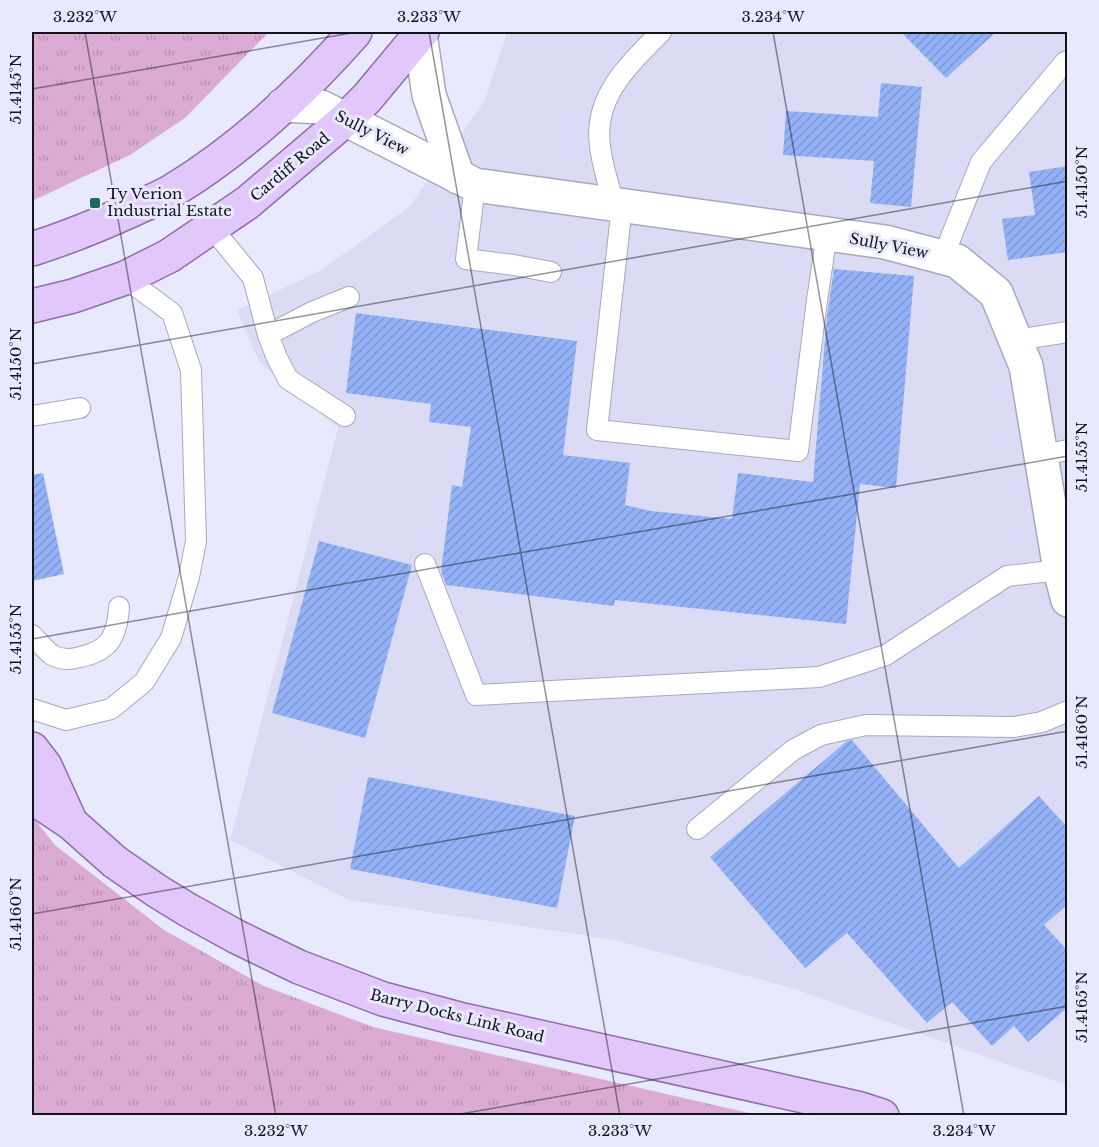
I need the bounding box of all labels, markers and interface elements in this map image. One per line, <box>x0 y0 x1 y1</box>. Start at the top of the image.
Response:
text: 3.232°W <box>53 7 117 26</box>
text: 3.233°W <box>397 7 461 26</box>
text: 3.234°W <box>741 7 805 26</box>
text: 51.4145°N <box>6 54 25 124</box>
street label: Sully View <box>332 106 412 159</box>
street label: Cardiff Road <box>246 128 333 205</box>
text: 51.4150°N <box>1072 146 1091 218</box>
place label: Ty Verion Industrial Estate <box>107 184 232 220</box>
marker: Ty Verion Industrial Estate <box>88 196 102 210</box>
street label: Sully View <box>848 229 930 263</box>
text: 51.4150°N <box>6 328 25 400</box>
text: 51.4155°N <box>1072 422 1091 492</box>
text: 51.4155°N <box>6 604 25 674</box>
text: 51.4160°N <box>1072 695 1091 769</box>
text: 51.4160°N <box>6 877 25 951</box>
text: 51.4165°N <box>1072 971 1091 1043</box>
street label: Barry Docks Link Road <box>368 985 546 1046</box>
text: 3.232°W <box>244 1121 308 1140</box>
text: 3.233°W <box>588 1121 652 1140</box>
text: 3.234°W <box>932 1121 996 1140</box>

